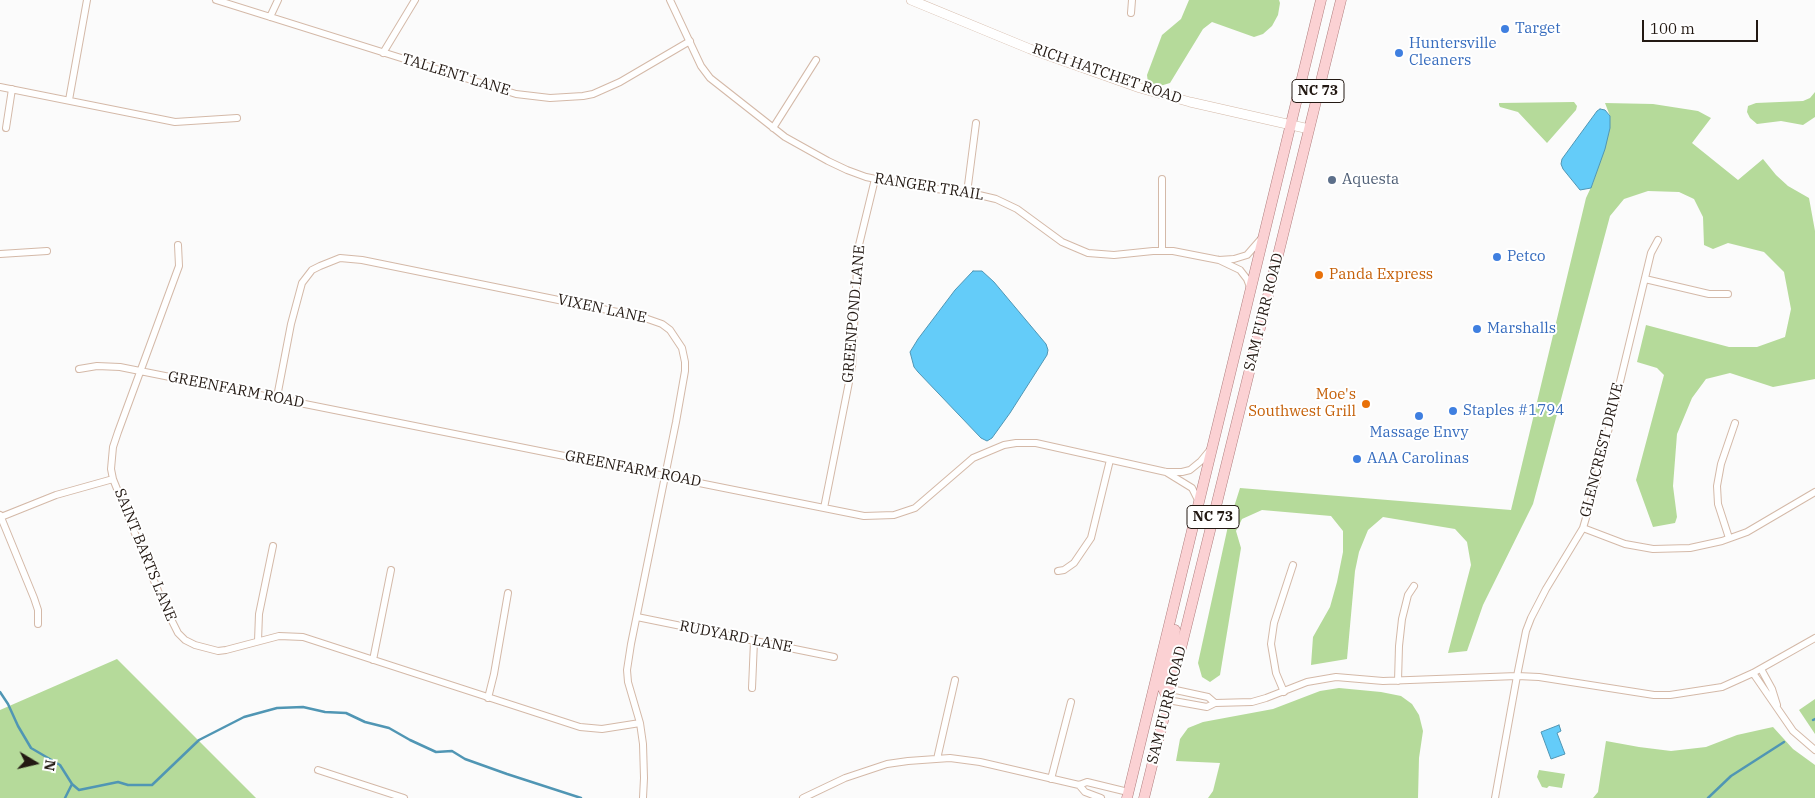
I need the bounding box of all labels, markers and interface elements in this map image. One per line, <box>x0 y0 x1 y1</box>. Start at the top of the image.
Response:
scale bar <box>1645 10 1761 42</box>
text: 100 m <box>1650 19 1695 38</box>
place label: Target <box>1515 20 1560 38</box>
marker: Target <box>1499 23 1511 35</box>
place label: Huntersville Cleaners <box>1409 35 1497 70</box>
street label: RICH HATCHET ROAD <box>1030 40 1184 108</box>
marker: Huntersville Cleaners <box>1393 47 1405 59</box>
street label: TALLENT LANE <box>400 50 512 100</box>
road number: NC 73 <box>1292 80 1344 102</box>
street label: RANGER TRAIL <box>873 169 985 205</box>
place label: Aquesta <box>1342 171 1399 189</box>
marker: Aquesta <box>1326 174 1338 186</box>
street label: GREENPOND LANE <box>839 244 869 384</box>
place label: Petco <box>1507 248 1545 266</box>
street label: SAM FURR ROAD <box>1241 251 1287 373</box>
marker: Petco <box>1491 251 1503 263</box>
place label: Panda Express <box>1329 266 1433 284</box>
marker: Panda Express <box>1313 269 1325 281</box>
street label: VIXEN LANE <box>556 291 648 327</box>
place label: Marshalls <box>1487 320 1556 338</box>
marker: Marshalls <box>1471 323 1483 335</box>
street label: GREENFARM ROAD <box>166 368 306 412</box>
street label: GLENCREST DRIVE <box>1577 381 1627 519</box>
place label: Moe's Southwest Grill <box>1248 386 1356 421</box>
marker: Moe's Southwest Grill <box>1360 398 1372 410</box>
place label: Staples #1794 <box>1463 402 1564 420</box>
marker: Staples #1794 <box>1447 405 1459 417</box>
marker: Massage Envy <box>1413 410 1425 422</box>
place label: Massage Envy <box>1370 424 1468 442</box>
street label: GREENFARM ROAD <box>563 447 703 491</box>
place label: AAA Carolinas <box>1367 450 1469 468</box>
marker: AAA Carolinas <box>1351 453 1363 465</box>
street label: SAINT BARTS LANE <box>110 486 180 624</box>
road number: NC 73 <box>1187 506 1239 528</box>
street label: RUDYARD LANE <box>678 617 794 657</box>
street label: SAM FURR ROAD <box>1144 644 1190 766</box>
north arrow <box>10 738 60 788</box>
text: N <box>40 758 60 772</box>

